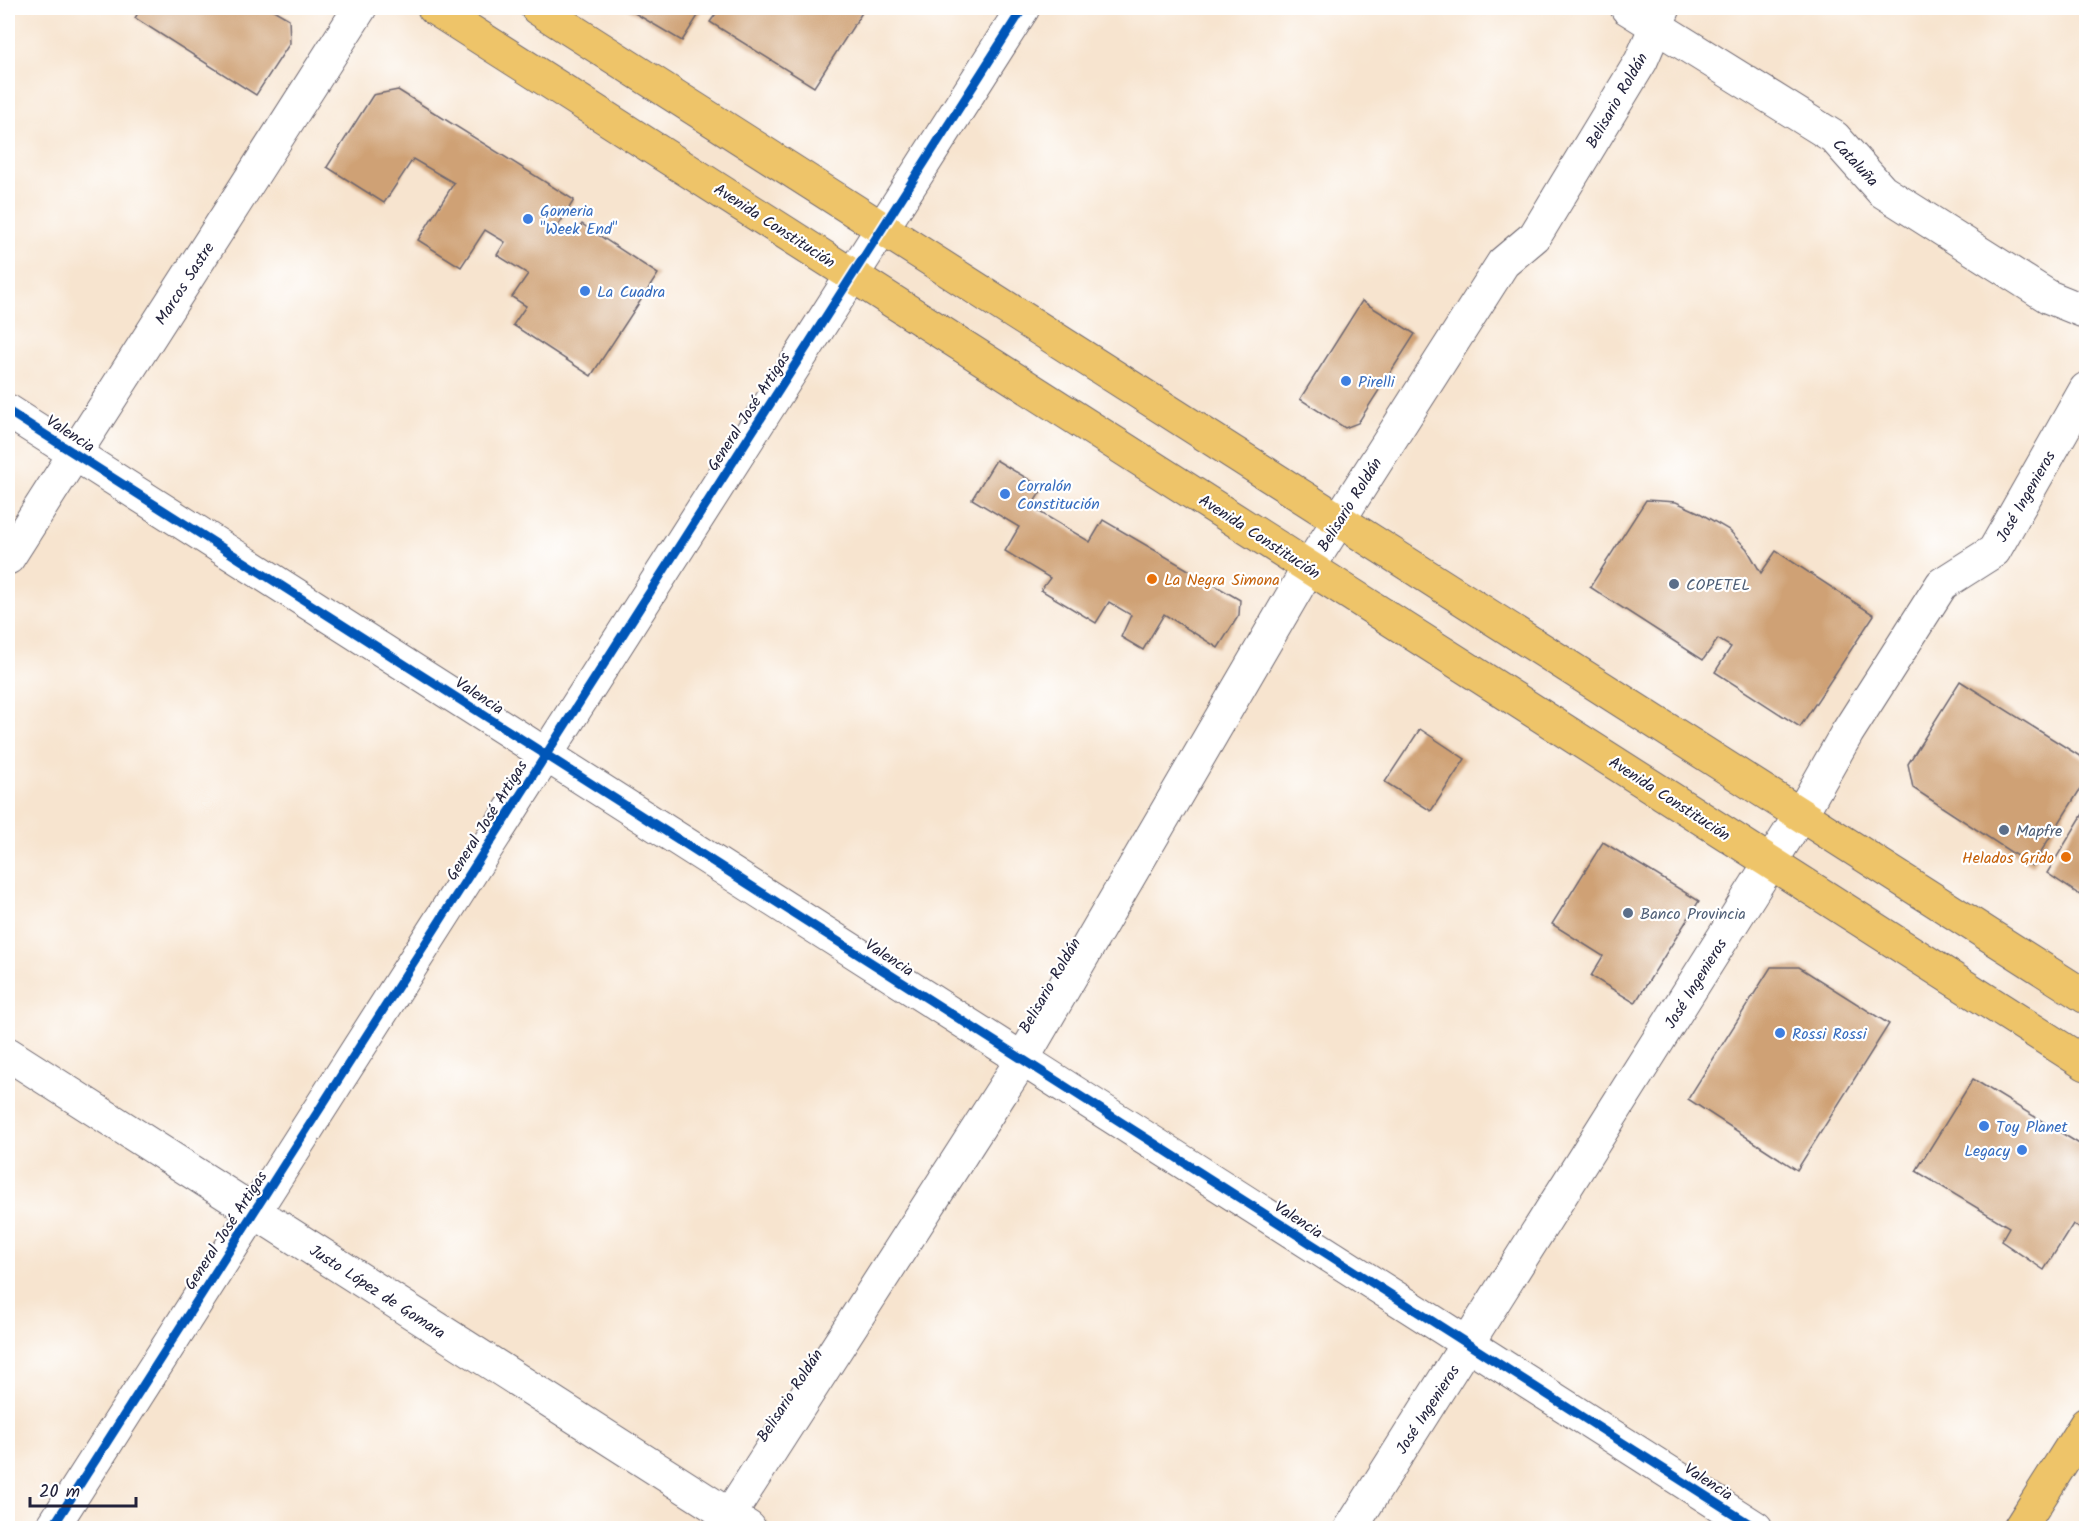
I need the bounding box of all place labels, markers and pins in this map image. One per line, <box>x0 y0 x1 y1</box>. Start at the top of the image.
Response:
place label: Gomeria "Week End" <box>540 199 618 242</box>
marker: Gomeria "Week End" <box>521 212 535 226</box>
place label: La Cuadra <box>597 280 665 305</box>
marker: La Cuadra <box>578 284 592 298</box>
place label: Pirelli <box>1358 370 1396 395</box>
marker: Pirelli <box>1339 374 1353 388</box>
place label: Corralón Constitución <box>1017 474 1100 517</box>
marker: Corralón Constitución <box>998 487 1012 501</box>
place label: La Negra Simona <box>1164 568 1280 593</box>
marker: La Negra Simona <box>1145 572 1159 586</box>
place label: COPETEL <box>1686 573 1750 598</box>
marker: COPETEL <box>1667 577 1681 591</box>
place label: Mapfre <box>2016 819 2062 844</box>
marker: Mapfre <box>1997 823 2011 837</box>
place label: Helados Grido <box>1962 846 2054 871</box>
marker: Helados Grido <box>2059 850 2073 864</box>
place label: Banco Provincia <box>1640 902 1746 927</box>
marker: Banco Provincia <box>1621 906 1635 920</box>
place label: Rossi Rossi <box>1792 1022 1868 1047</box>
marker: Rossi Rossi <box>1773 1026 1787 1040</box>
place label: Toy Planet <box>1996 1115 2069 1140</box>
marker: Toy Planet <box>1977 1119 1991 1133</box>
place label: Legacy <box>1964 1139 2010 1164</box>
marker: Legacy <box>2015 1143 2029 1157</box>

